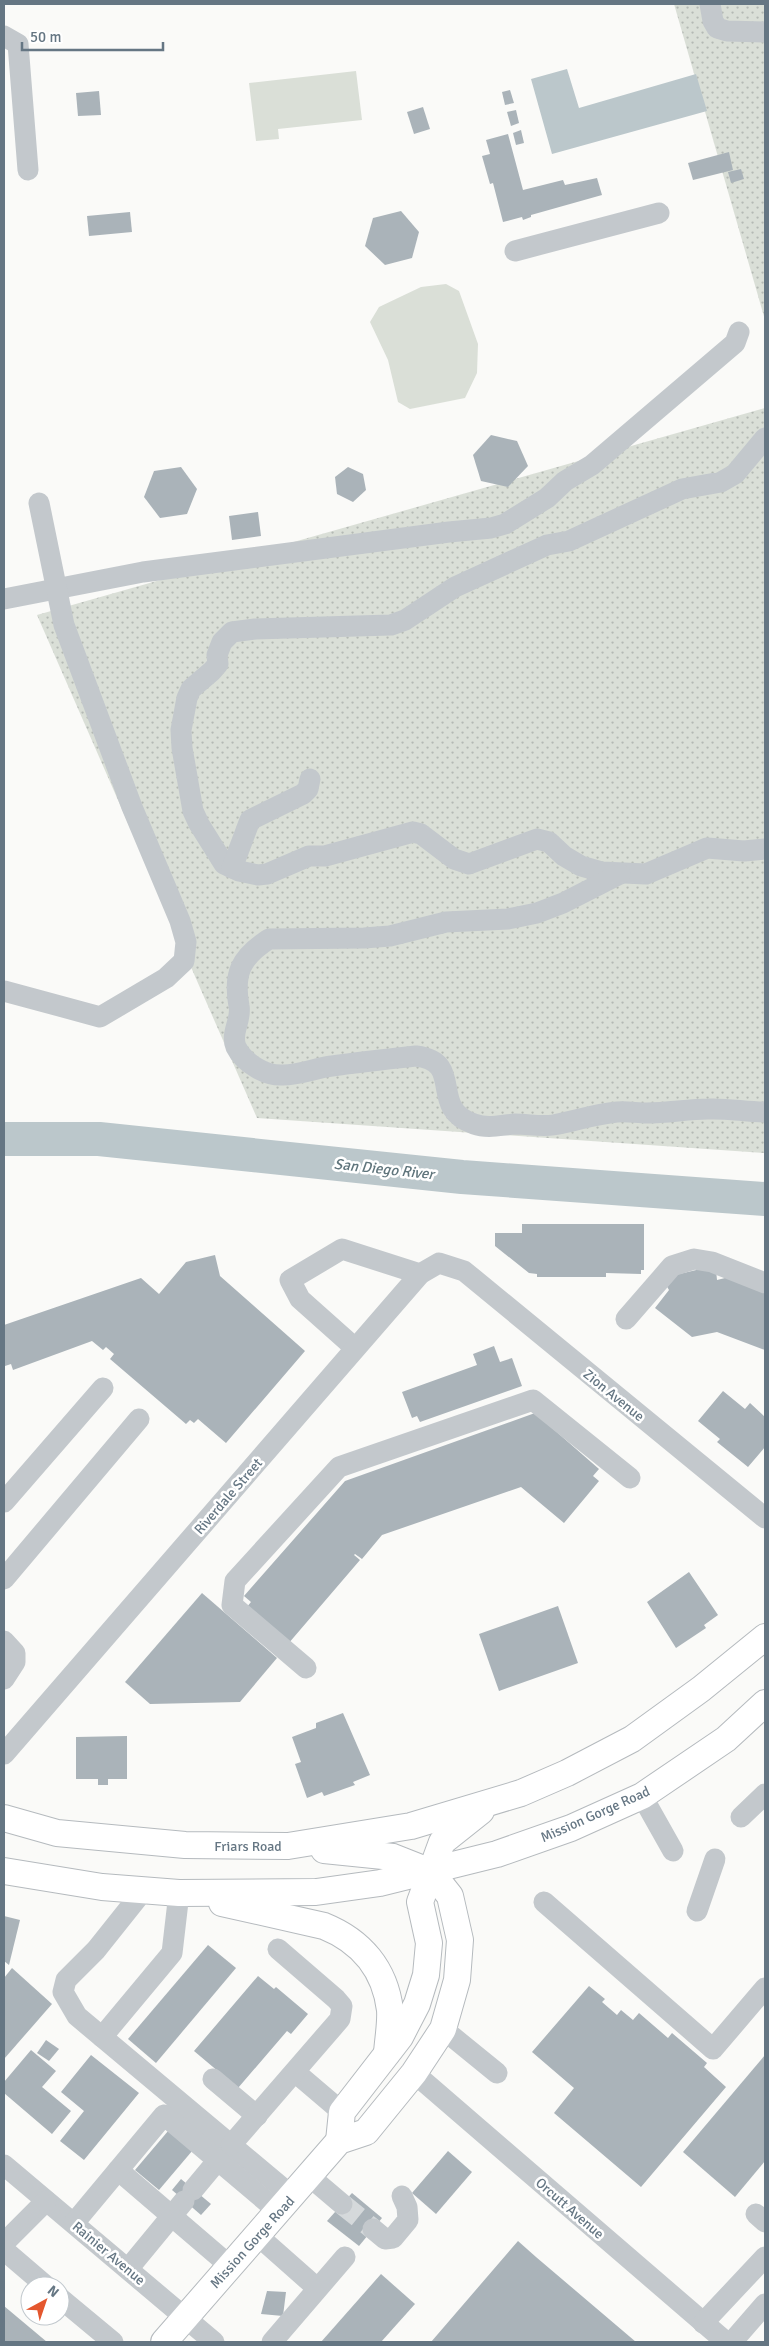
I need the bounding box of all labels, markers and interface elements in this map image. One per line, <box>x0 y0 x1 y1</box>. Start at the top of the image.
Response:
scale bar <box>22 20 164 52</box>
text: 50 m <box>30 28 61 46</box>
water label: San Diego River <box>333 1155 437 1183</box>
street label: Zion Avenue <box>580 1366 648 1425</box>
street label: Riverdale Street <box>191 1455 266 1538</box>
street label: Mission Gorge Road <box>538 1783 653 1846</box>
street label: Friars Road <box>214 1838 282 1855</box>
street label: Orcutt Avenue <box>532 2174 607 2243</box>
street label: Mission Gorge Road <box>207 2193 298 2292</box>
street label: Rainier Avenue <box>69 2218 148 2289</box>
north arrow <box>20 2276 70 2326</box>
text: N <box>44 2282 62 2301</box>

